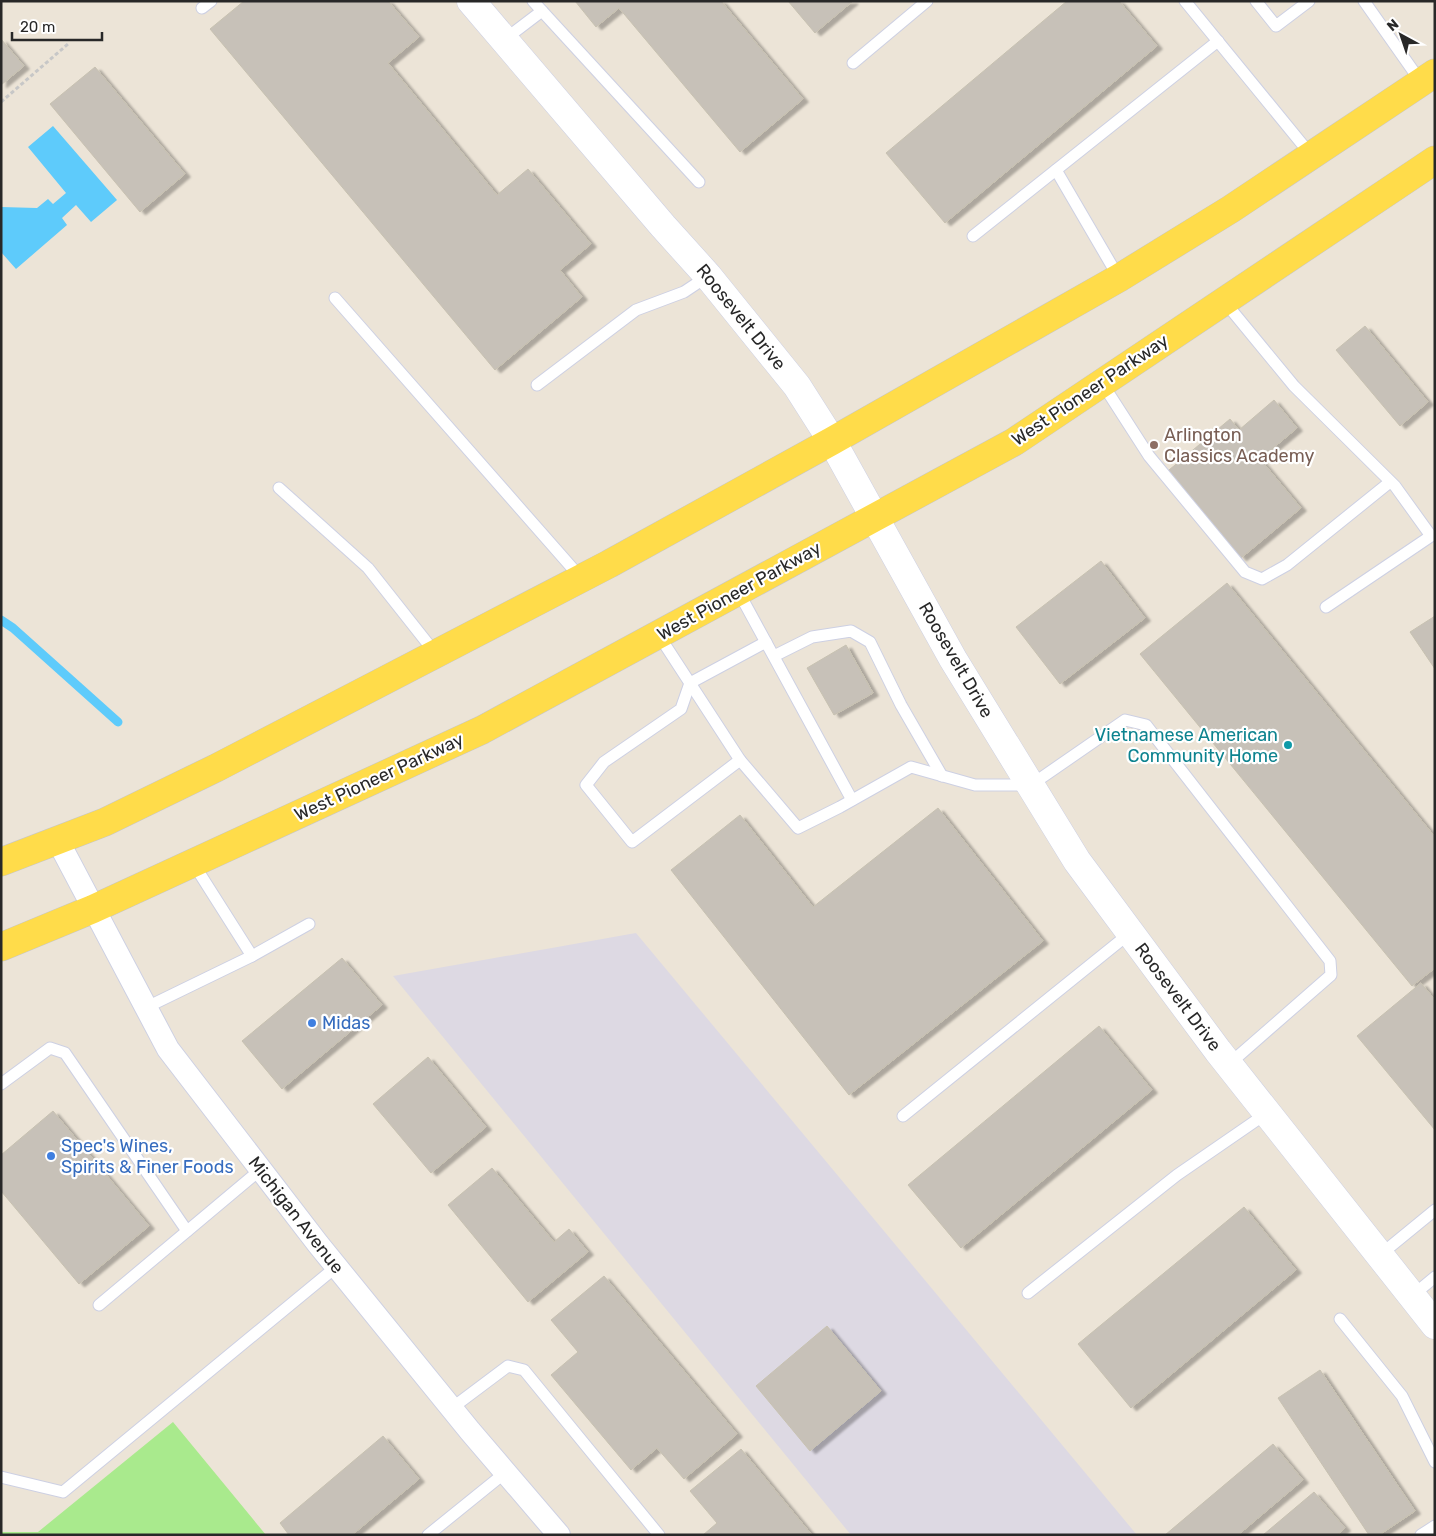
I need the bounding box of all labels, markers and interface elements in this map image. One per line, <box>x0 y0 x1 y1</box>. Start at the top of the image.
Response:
scale bar <box>12 10 102 42</box>
north arrow <box>1376 10 1426 60</box>
text: N <box>1384 16 1402 35</box>
text: 20 m <box>20 18 55 36</box>
street label: Roosevelt Drive <box>692 260 790 374</box>
street label: West Pioneer Parkway <box>1008 329 1173 451</box>
place label: Arlington Classics Academy <box>1164 424 1314 467</box>
marker: Arlington Classics Academy <box>1148 439 1160 451</box>
street label: West Pioneer Parkway <box>653 537 825 645</box>
street label: Roosevelt Drive <box>914 598 998 722</box>
place label: Vietnamese American Community Home <box>1095 724 1278 767</box>
street label: West Pioneer Parkway <box>291 728 467 826</box>
marker: Vietnamese American Community Home <box>1282 739 1294 751</box>
street label: Roosevelt Drive <box>1130 938 1226 1056</box>
place label: Midas <box>322 1012 370 1034</box>
marker: Midas <box>306 1017 318 1029</box>
place label: Spec's Wines, Spirits & Finer Foods <box>61 1135 234 1178</box>
marker: Spec's Wines, Spirits & Finer Foods <box>45 1150 57 1162</box>
street label: Michigan Avenue <box>243 1152 349 1278</box>

